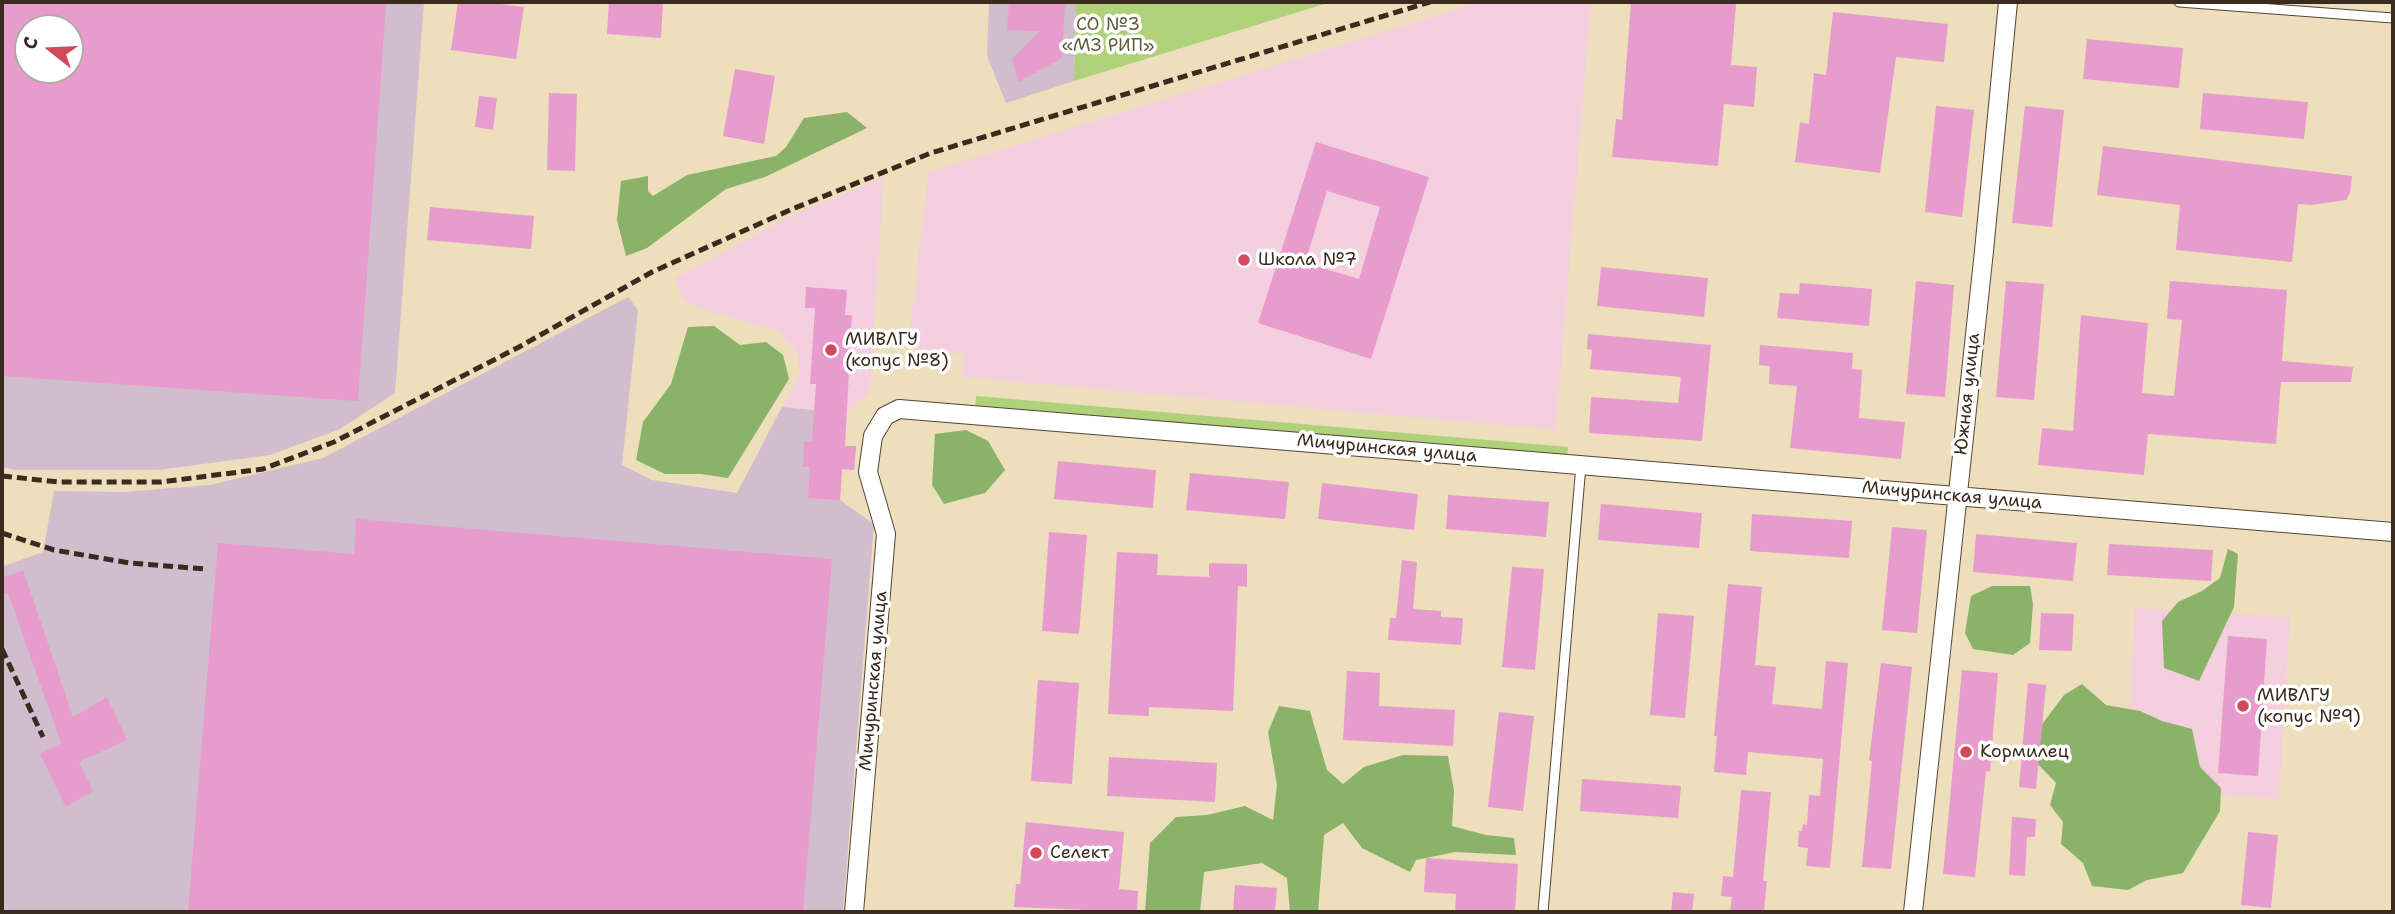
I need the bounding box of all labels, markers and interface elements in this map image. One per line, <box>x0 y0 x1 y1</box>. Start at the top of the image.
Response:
north arrow <box>14 14 84 84</box>
park label: СО №3 «МЗ РИП» <box>1062 14 1154 56</box>
text: С <box>17 34 44 52</box>
place label: Школа №7 <box>1258 249 1357 271</box>
marker: Школа №7 <box>1236 252 1252 268</box>
place label: МИВЛГУ (копус №8) <box>845 329 949 372</box>
street label: Южная улица <box>1951 332 1985 456</box>
marker: МИВЛГУ (копус №8) <box>823 342 839 358</box>
street label: Мичуринская улица <box>1296 430 1478 468</box>
street label: Мичуринская улица <box>1861 477 2043 515</box>
street label: Мичуринская улица <box>855 590 893 772</box>
place label: МИВЛГУ (копус №9) <box>2257 685 2361 728</box>
marker: МИВЛГУ (копус №9) <box>2235 698 2251 714</box>
place label: Кормилец <box>1980 741 2069 763</box>
marker: Кормилец <box>1958 744 1974 760</box>
place label: Селект <box>1050 842 1109 864</box>
marker: Селект <box>1028 845 1044 861</box>

